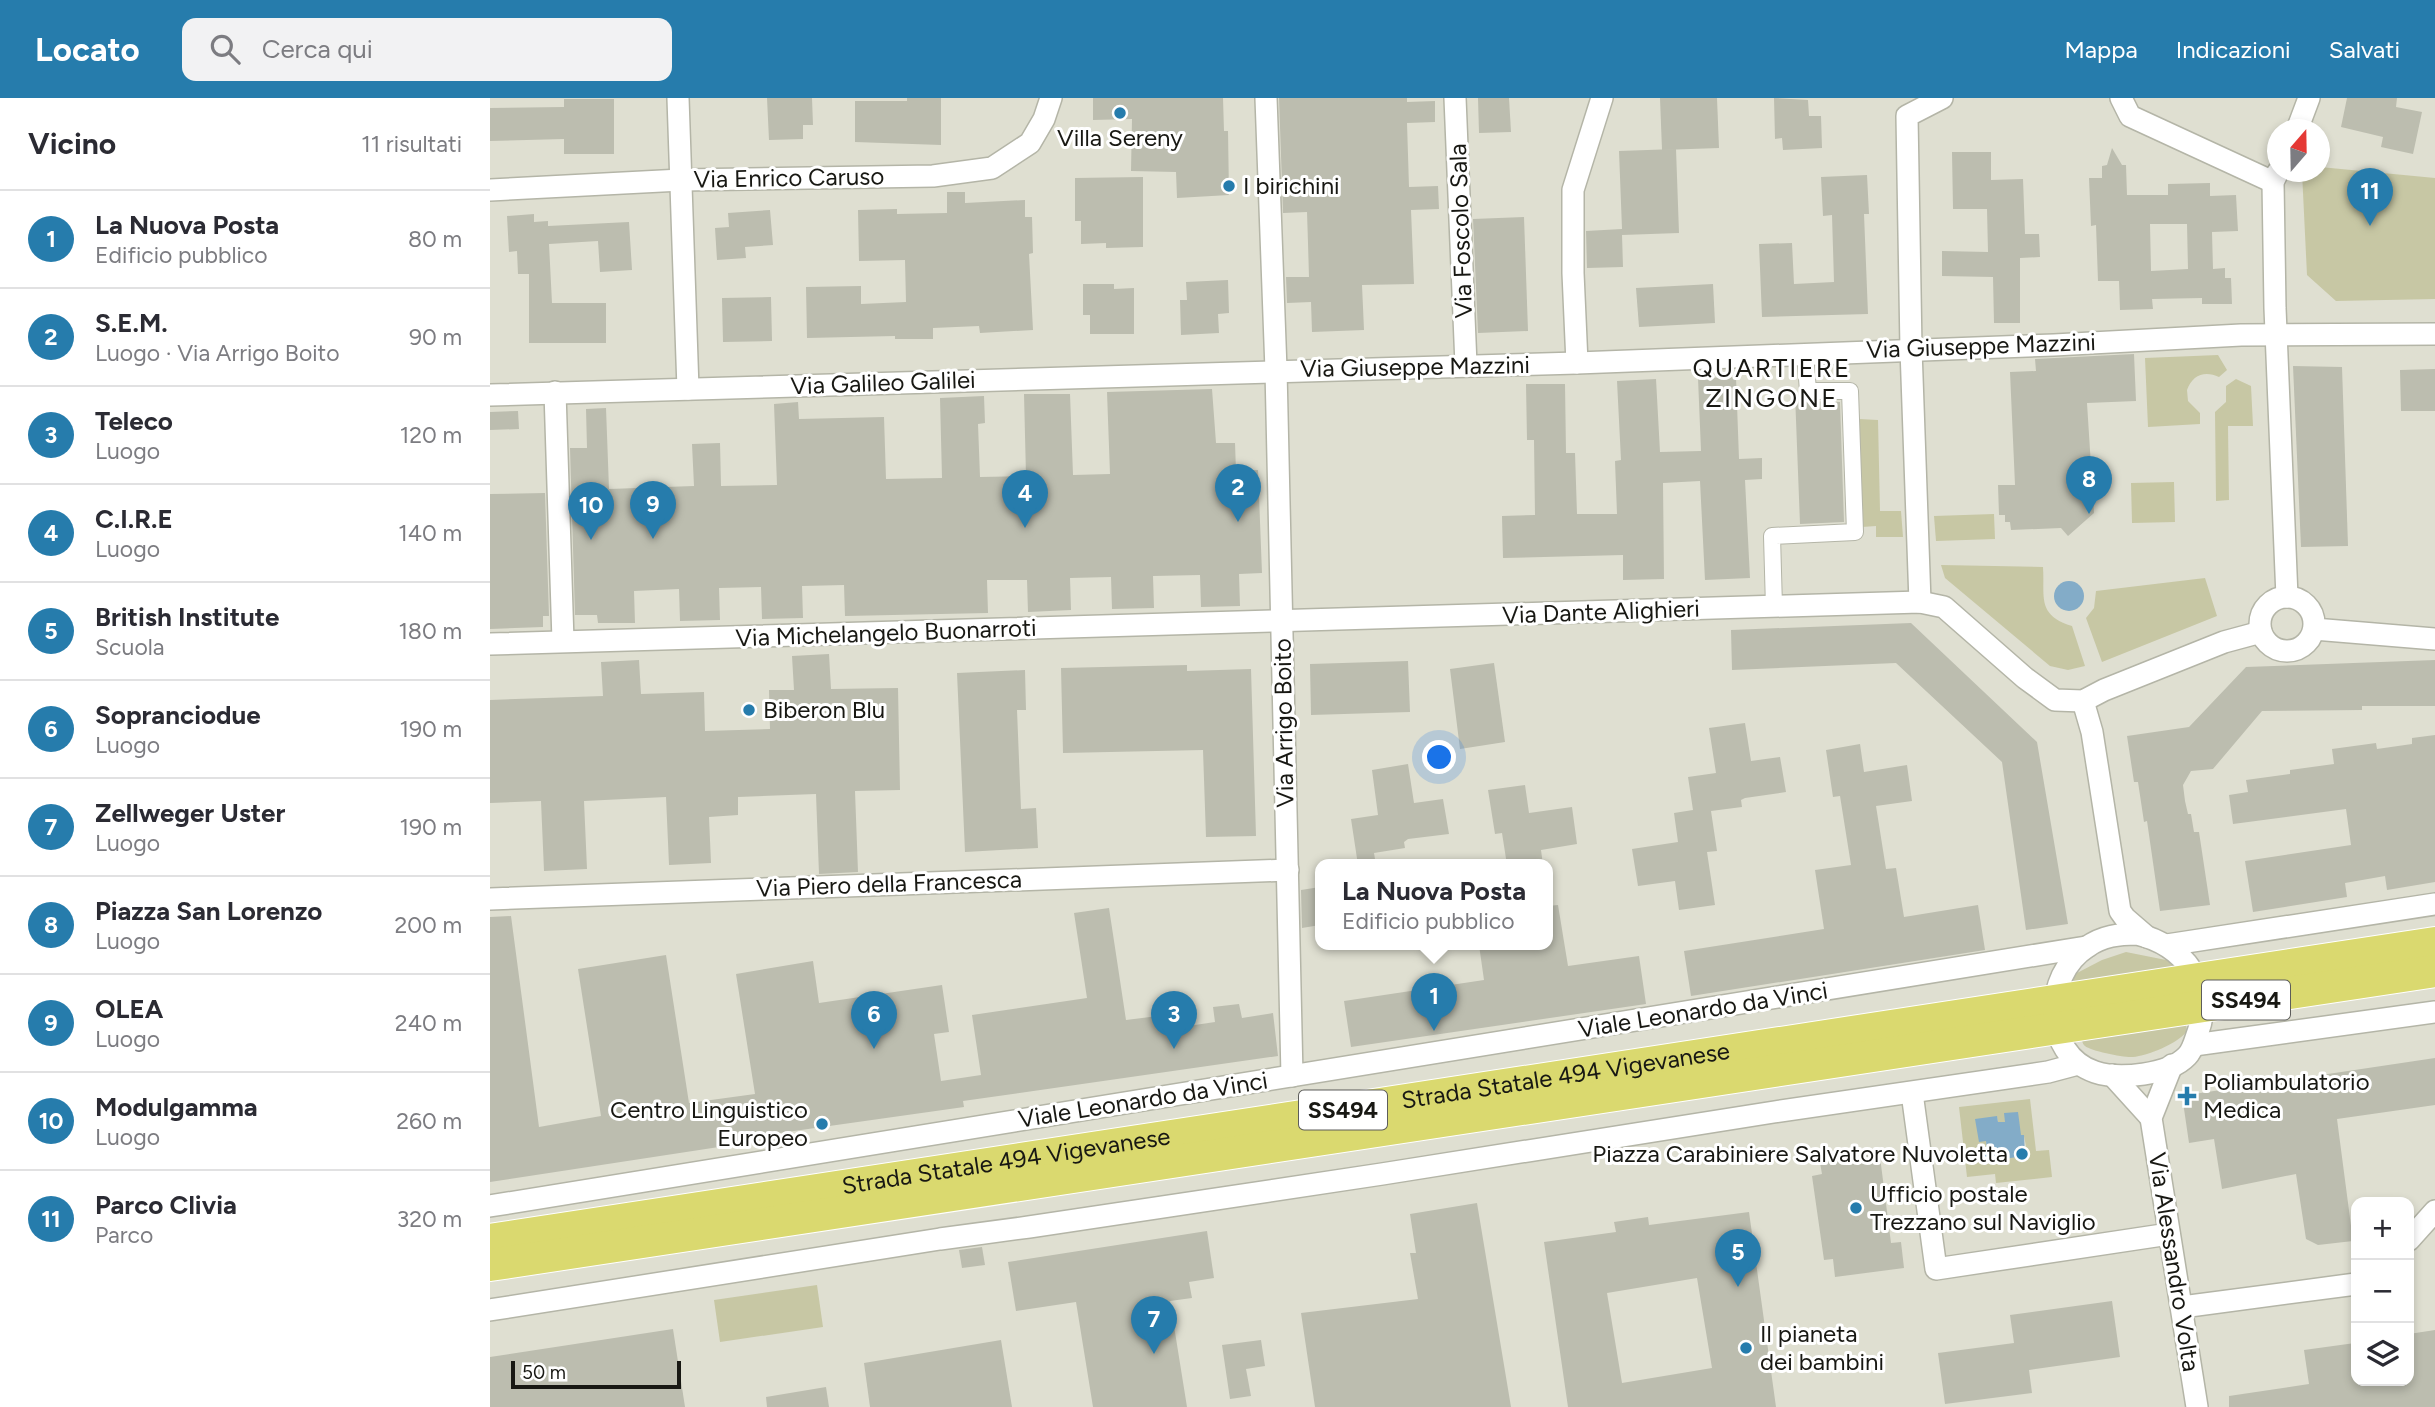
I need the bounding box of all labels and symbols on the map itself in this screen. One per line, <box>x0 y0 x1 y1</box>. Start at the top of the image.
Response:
marker: Villa Sereny <box>1112 105 1128 121</box>
north arrow <box>2267 119 2330 182</box>
place label: Villa Sereny <box>1057 123 1183 152</box>
street label: Via Foscolo Sala <box>1443 143 1478 319</box>
street label: Via Enrico Caruso <box>693 161 885 194</box>
pin: 11 <box>2347 168 2393 226</box>
place label: I birichini <box>1243 171 1340 200</box>
marker: I birichini <box>1221 178 1237 194</box>
street label: Via Giuseppe Mazzini <box>1866 327 2096 364</box>
street label: Via Giuseppe Mazzini <box>1300 350 1530 383</box>
district label: QUARTIERE ZINGONE <box>1693 352 1851 414</box>
street label: Via Galileo Galilei <box>790 365 976 400</box>
pin: 8 <box>2066 456 2112 514</box>
pin: 2 <box>1215 464 1261 522</box>
pin: 4 <box>1002 470 1048 528</box>
pin: 9 <box>630 481 676 539</box>
pin: 10 <box>568 482 614 540</box>
street label: Via Dante Alighieri <box>1502 594 1700 629</box>
street label: Via Michelangelo Buonarroti <box>735 613 1037 652</box>
street label: Via Arrigo Boito <box>1268 638 1299 808</box>
place label: Biberon Blu <box>763 695 885 724</box>
marker: Biberon Blu <box>741 702 757 718</box>
your location <box>1422 740 1456 774</box>
street label: Via Piero della Francesca <box>756 864 1022 903</box>
pin: 1 <box>1411 973 1457 1031</box>
street label: Viale Leonardo da Vinci <box>1576 975 1830 1044</box>
road number: SS494 <box>2202 980 2290 1020</box>
pin: 6 <box>851 991 897 1049</box>
pin: 3 <box>1151 991 1197 1049</box>
street label: Strada Statale 494 Vigevanese <box>1399 1036 1732 1115</box>
street label: Viale Leonardo da Vinci <box>1016 1065 1270 1134</box>
place label: Poliambulatorio Medica <box>2203 1067 2370 1124</box>
marker: Poliambulatorio Medica <box>2177 1086 2197 1106</box>
road number: SS494 <box>1299 1091 1387 1130</box>
place label: Centro Linguistico Europeo <box>610 1095 808 1152</box>
marker: Centro Linguistico Europeo <box>814 1116 830 1132</box>
street label: Strada Statale 494 Vigevanese <box>840 1121 1172 1200</box>
place label: Piazza Carabiniere Salvatore Nuvoletta <box>1592 1139 2008 1168</box>
marker: Piazza Carabiniere Salvatore Nuvoletta <box>2014 1146 2030 1162</box>
street label: Via Alessandro Volta <box>2143 1150 2206 1373</box>
place label: Ufficio postale Trezzano sul Naviglio <box>1870 1179 2096 1236</box>
marker: Ufficio postale Trezzano sul Naviglio <box>1848 1200 1864 1216</box>
pin: 5 <box>1715 1229 1761 1287</box>
pin: 7 <box>1131 1296 1177 1354</box>
place label: Il pianeta dei bambini <box>1760 1319 1884 1376</box>
marker: Il pianeta dei bambini <box>1738 1340 1754 1356</box>
scale bar <box>511 1358 681 1390</box>

